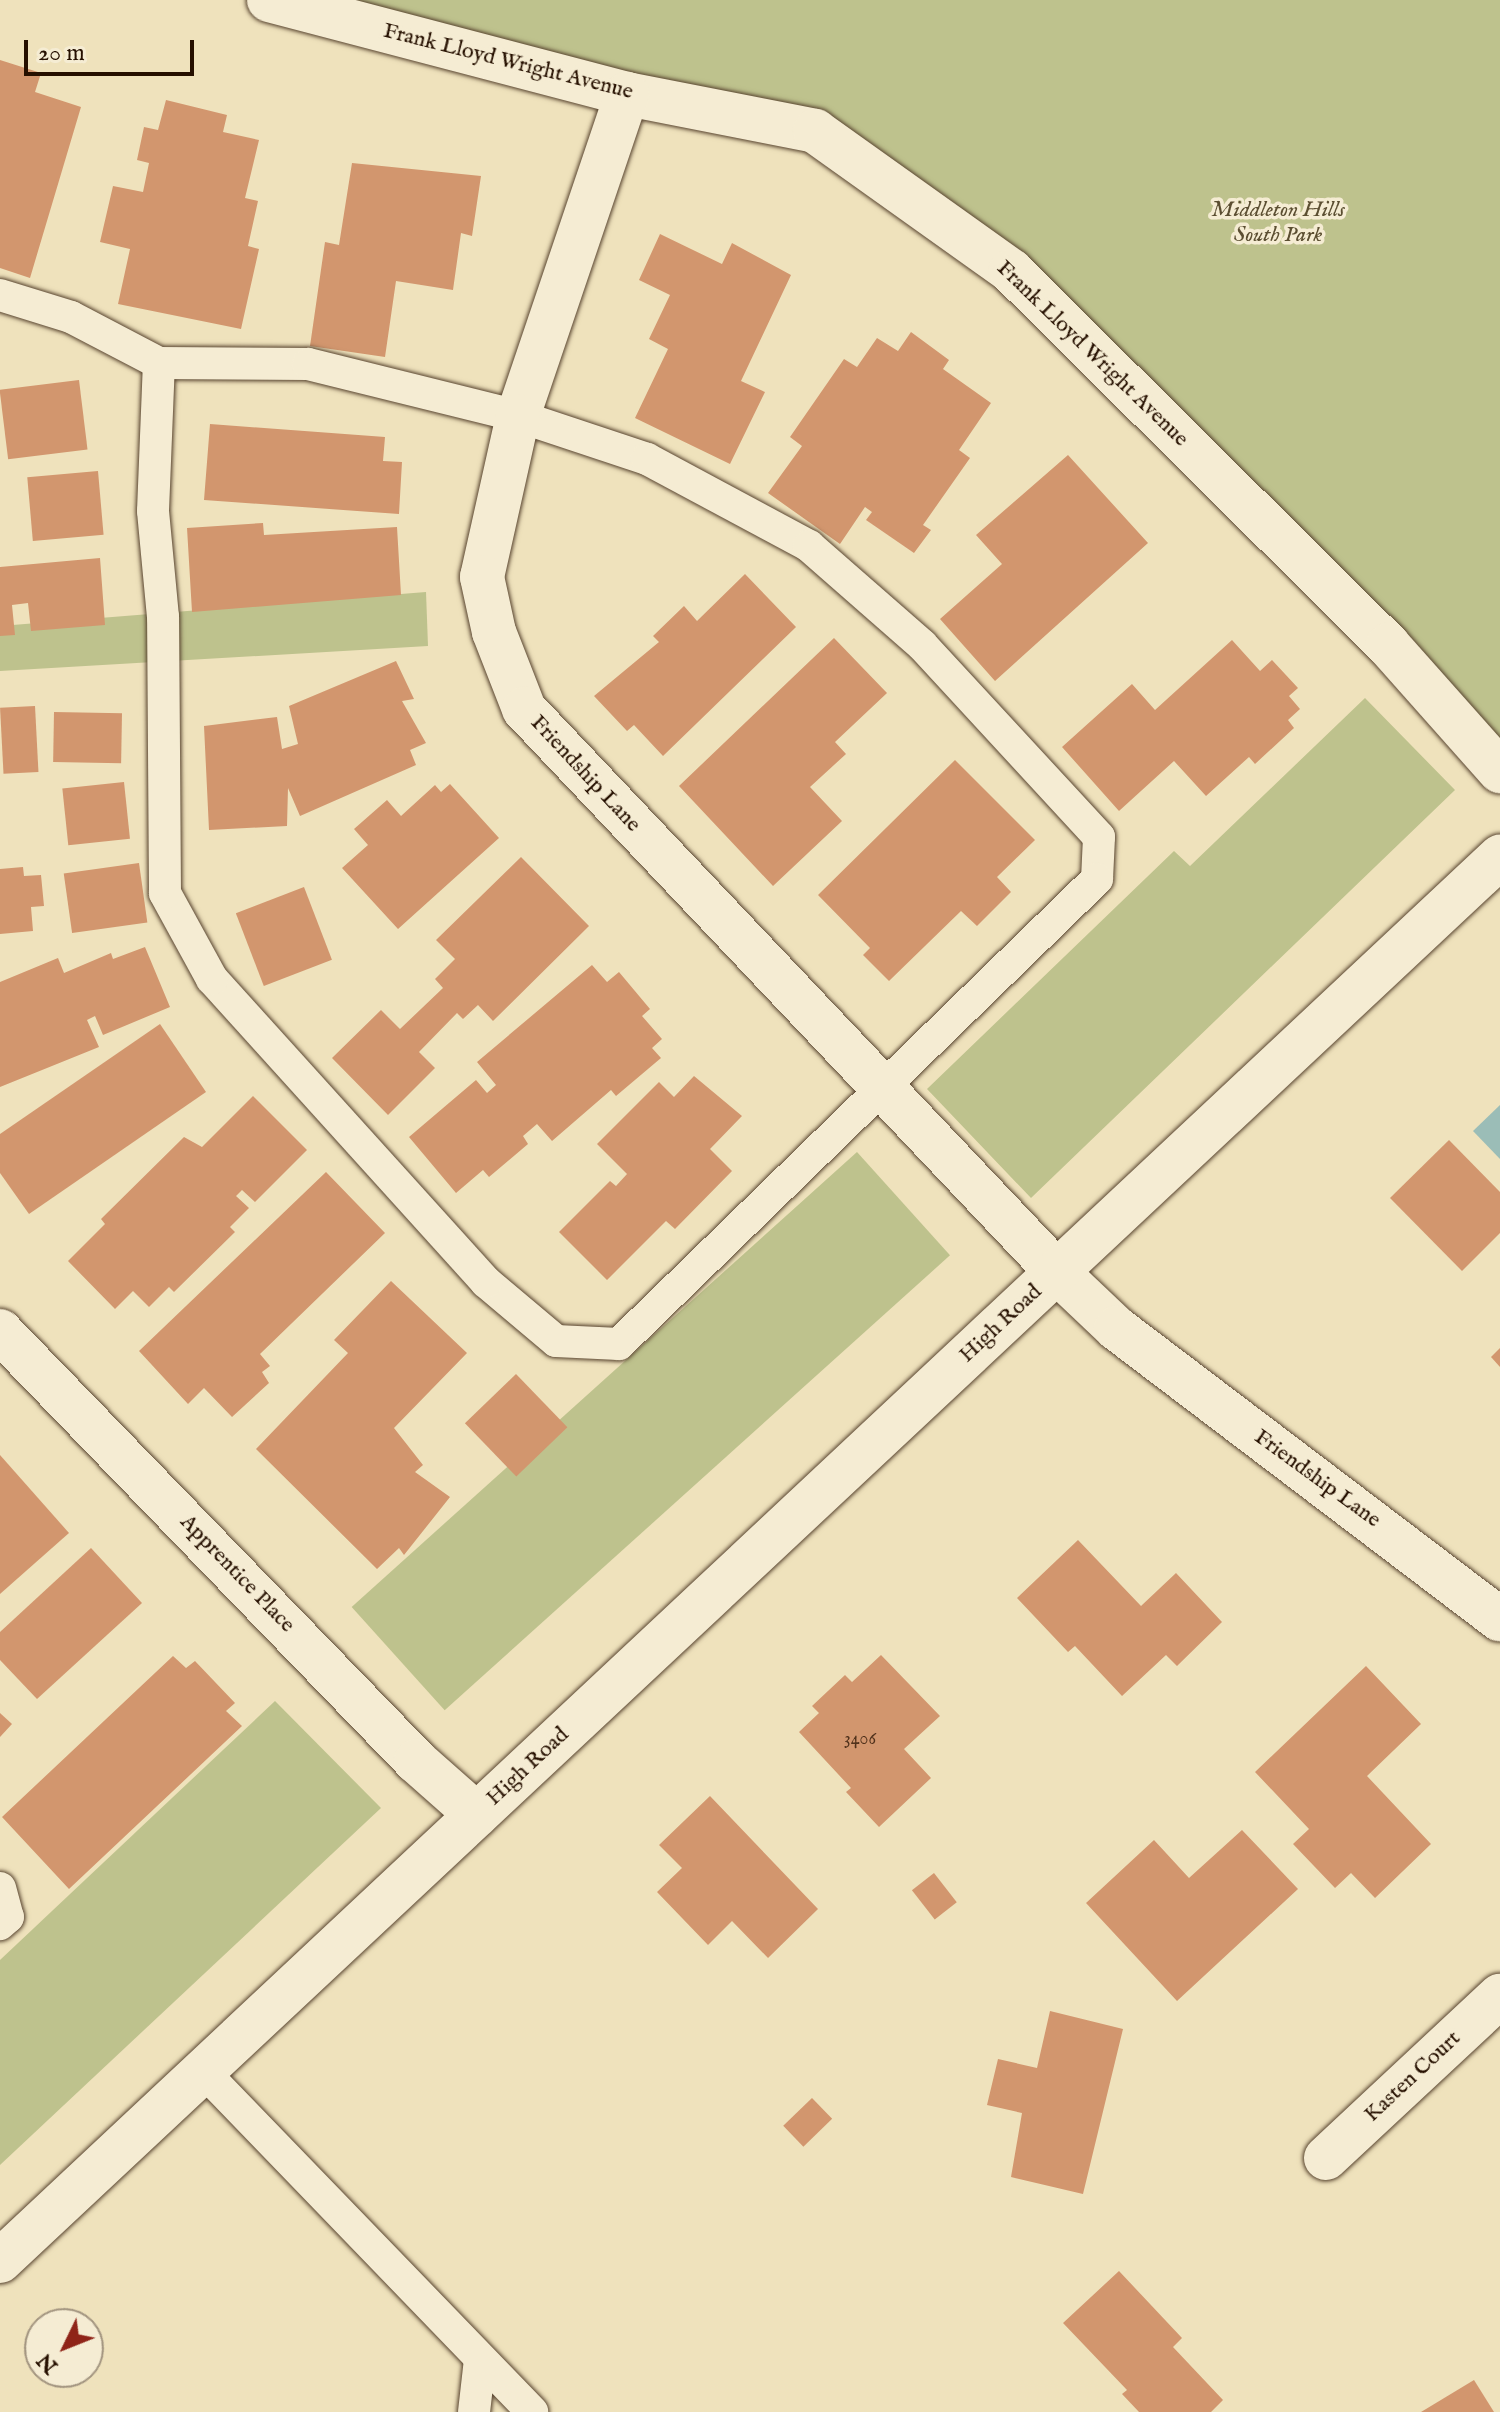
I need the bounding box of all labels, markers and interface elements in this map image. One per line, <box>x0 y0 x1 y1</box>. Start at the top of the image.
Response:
street label: Frank Lloyd Wright Avenue <box>380 18 636 106</box>
scale bar <box>28 24 198 74</box>
text: 20 m <box>38 38 85 69</box>
park label: Middleton Hills South Park <box>1211 197 1345 248</box>
street label: Frank Lloyd Wright Avenue <box>991 255 1193 453</box>
street label: Friendship Lane <box>524 710 646 838</box>
street label: High Road <box>954 1279 1048 1369</box>
street label: Friendship Lane <box>1249 1424 1385 1534</box>
street label: Apprentice Place <box>174 1509 300 1639</box>
street label: High Road <box>481 1722 575 1812</box>
house number: 3406 <box>844 1729 876 1751</box>
street label: Kasten Court <box>1359 2026 1467 2128</box>
north arrow <box>24 2308 104 2388</box>
text: N <box>31 2346 65 2380</box>

